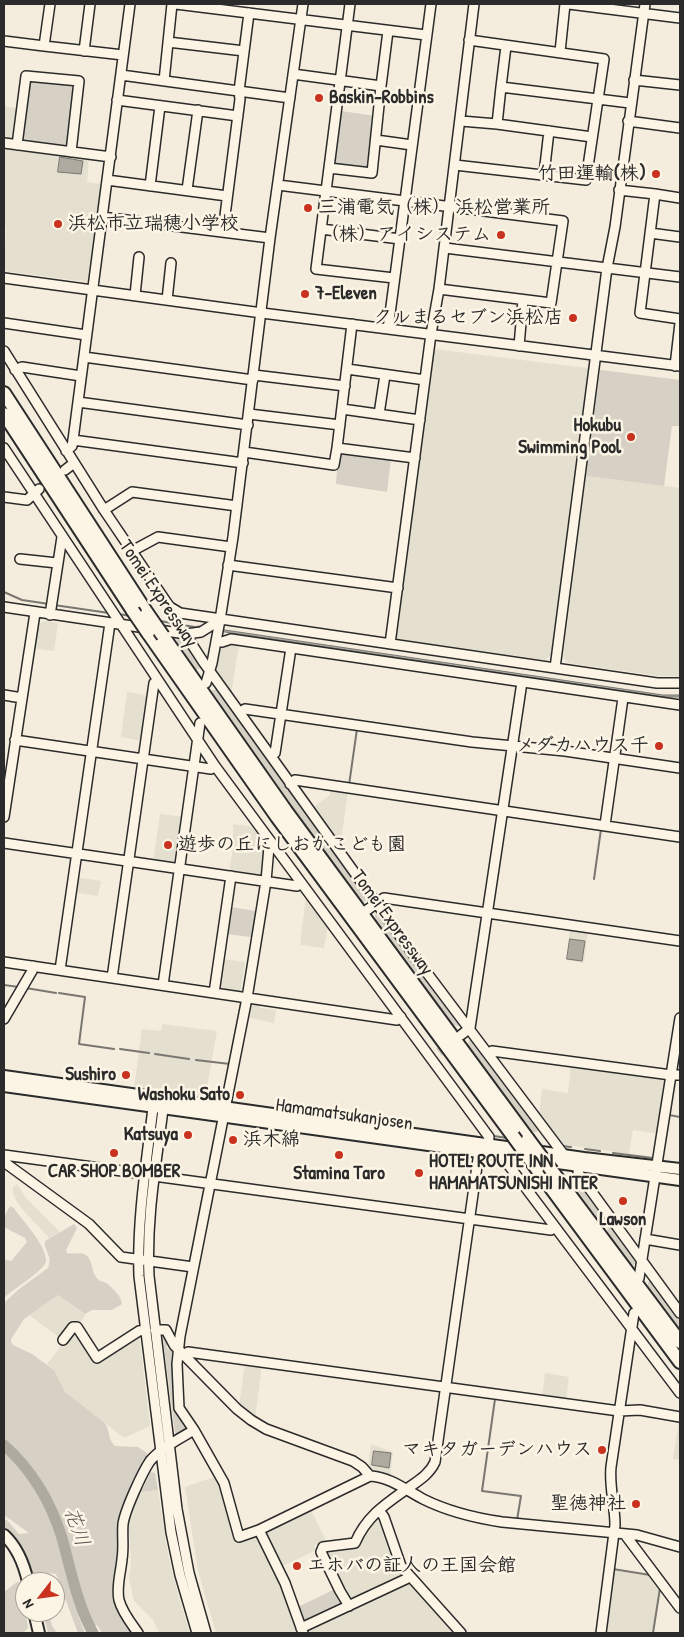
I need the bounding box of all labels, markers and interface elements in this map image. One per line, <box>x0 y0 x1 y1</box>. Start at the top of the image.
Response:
place label: Baskin-Robbins <box>329 87 434 109</box>
marker: Baskin-Robbins <box>313 92 325 104</box>
place label: 竹田運輸(株) <box>538 163 646 185</box>
marker: 竹田運輸(株) <box>650 168 662 180</box>
place label: 三浦電気（株） 浜松営業所 <box>318 197 550 219</box>
marker: 三浦電気（株） 浜松営業所 <box>302 202 314 214</box>
place label: 浜松市立瑞穂小学校 <box>68 213 239 235</box>
marker: 浜松市立瑞穂小学校 <box>52 218 64 230</box>
place label: （株）アイシステム <box>320 224 491 246</box>
marker: （株）アイシステム <box>495 229 507 241</box>
place label: 7-Eleven <box>315 283 377 305</box>
marker: 7-Eleven <box>299 288 311 300</box>
place label: クルまるセブン浜松店 <box>373 307 563 329</box>
marker: クルまるセブン浜松店 <box>567 312 579 324</box>
place label: Hokubu Swimming Pool <box>518 415 621 459</box>
marker: Hokubu Swimming Pool <box>625 431 637 443</box>
street label: Tomei Expressway <box>114 536 202 652</box>
place label: メダカハウス千 <box>516 735 649 757</box>
marker: メダカハウス千 <box>653 740 665 752</box>
place label: 遊歩の丘にしおかこども園 <box>178 834 406 856</box>
marker: 遊歩の丘にしおかこども園 <box>162 839 174 851</box>
street label: Tomei Expressway <box>346 866 438 980</box>
place label: Sushiro <box>65 1064 116 1086</box>
marker: Sushiro <box>120 1069 132 1081</box>
place label: Washoku Sato <box>138 1084 230 1106</box>
marker: Washoku Sato <box>234 1089 246 1101</box>
street label: Hamamatsukanjosen <box>274 1094 414 1136</box>
place label: Katsuya <box>124 1124 178 1146</box>
marker: Katsuya <box>182 1129 194 1141</box>
place label: 浜木綿 <box>243 1129 300 1151</box>
marker: 浜木綿 <box>227 1134 239 1146</box>
marker: CAR SHOP BOMBER <box>108 1147 120 1159</box>
marker: Stamina Taro <box>333 1149 345 1161</box>
place label: HOTEL ROUTE INN HAMAMATSUNISHI INTER <box>429 1151 598 1195</box>
place label: CAR SHOP BOMBER <box>48 1161 180 1183</box>
place label: Stamina Taro <box>293 1163 385 1185</box>
marker: HOTEL ROUTE INN HAMAMATSUNISHI INTER <box>413 1167 425 1179</box>
marker: Lawson <box>617 1195 629 1207</box>
place label: Lawson <box>600 1209 646 1231</box>
place label: マキタガーデンハウス <box>402 1439 592 1461</box>
marker: マキタガーデンハウス <box>596 1444 608 1456</box>
place label: 聖徳神社 <box>550 1493 626 1515</box>
marker: 聖徳神社 <box>630 1498 642 1510</box>
water label: 花川 <box>58 1504 94 1550</box>
place label: エホバの証人の王国会館 <box>307 1555 516 1577</box>
marker: エホバの証人の王国会館 <box>291 1560 303 1572</box>
north arrow <box>15 1572 65 1622</box>
text: N <box>17 1596 38 1612</box>

